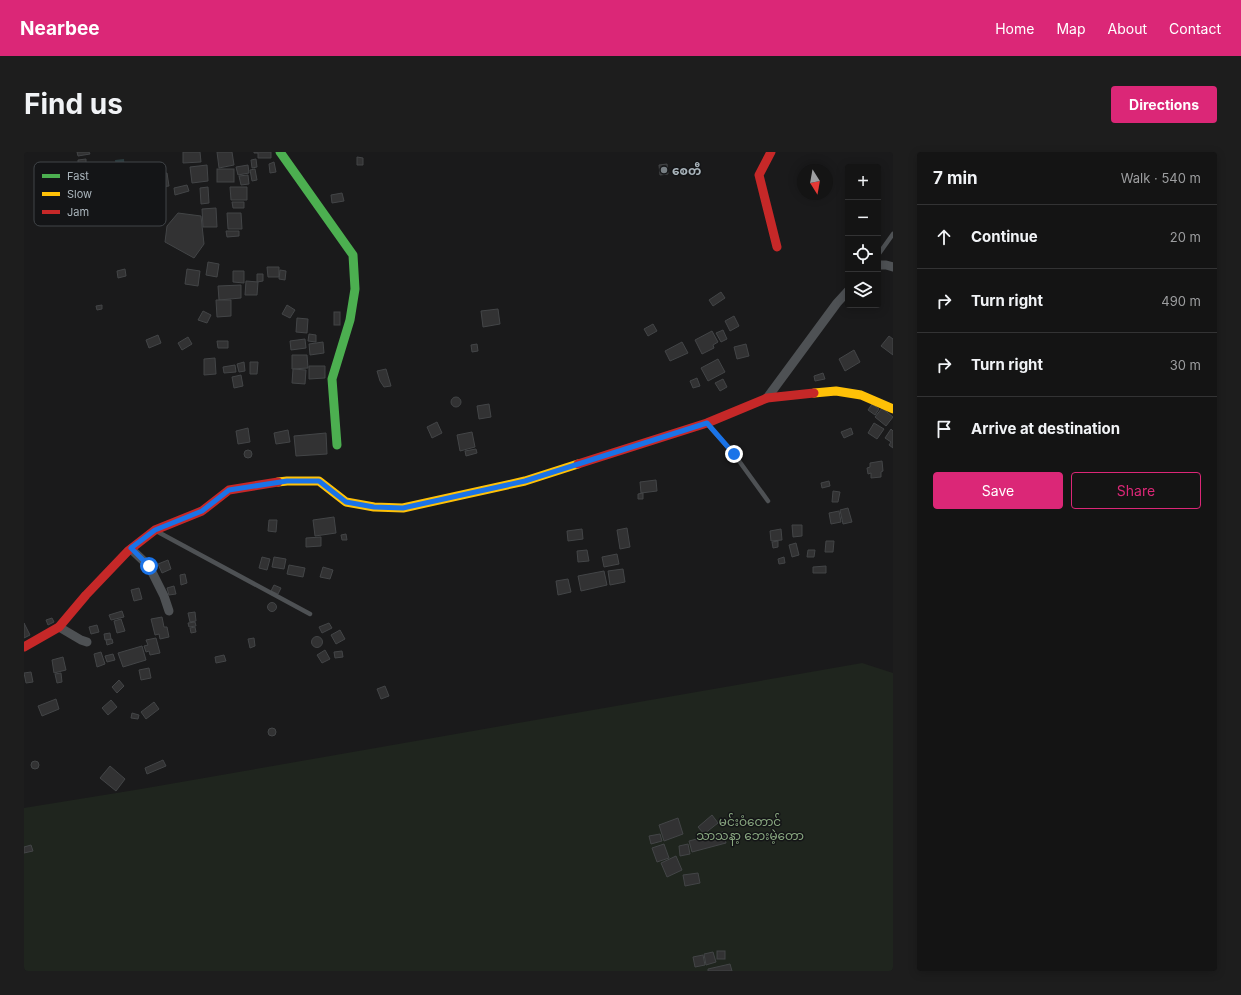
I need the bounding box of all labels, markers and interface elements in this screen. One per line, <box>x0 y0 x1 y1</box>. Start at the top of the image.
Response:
text: Nearbee <box>20 17 100 40</box>
text: Home <box>995 20 1034 37</box>
text: Map <box>1056 20 1086 37</box>
text: About <box>1108 20 1147 37</box>
text: Contact <box>1169 20 1221 37</box>
button: Directions <box>1111 86 1217 123</box>
text: Find us <box>24 87 123 121</box>
legend <box>34 162 166 226</box>
place label: စေတီ <box>672 162 701 178</box>
north arrow <box>797 164 833 200</box>
map controls <box>845 164 881 308</box>
button: + <box>845 164 881 200</box>
marker: စေတီ <box>659 165 669 175</box>
text: 7 min <box>933 168 978 188</box>
text: Fast <box>67 169 89 183</box>
text: Walk · 540 m <box>1121 170 1201 186</box>
text: Slow <box>67 187 92 201</box>
button: − <box>845 200 881 236</box>
text: Jam <box>67 205 89 219</box>
icon: ahead <box>933 226 955 248</box>
text: Continue <box>971 227 1038 246</box>
text: 20 m <box>1170 229 1201 245</box>
button: locate <box>845 236 881 272</box>
button: layers <box>845 272 881 308</box>
icon: right <box>933 290 955 312</box>
text: Turn right <box>971 291 1043 310</box>
text: 490 m <box>1161 293 1201 309</box>
icon: right <box>933 354 955 376</box>
text: Turn right <box>971 355 1043 374</box>
text: 30 m <box>1170 357 1201 373</box>
icon: arrive <box>933 418 955 440</box>
text: Arrive at destination <box>971 419 1120 438</box>
route end <box>725 445 743 463</box>
button: Save <box>933 472 1063 509</box>
button: Share <box>1071 472 1201 509</box>
route start <box>140 557 158 575</box>
park label: မင်းဝံတောင် သာသနာ့ ‌ဘေးမဲ့တော <box>696 813 804 846</box>

